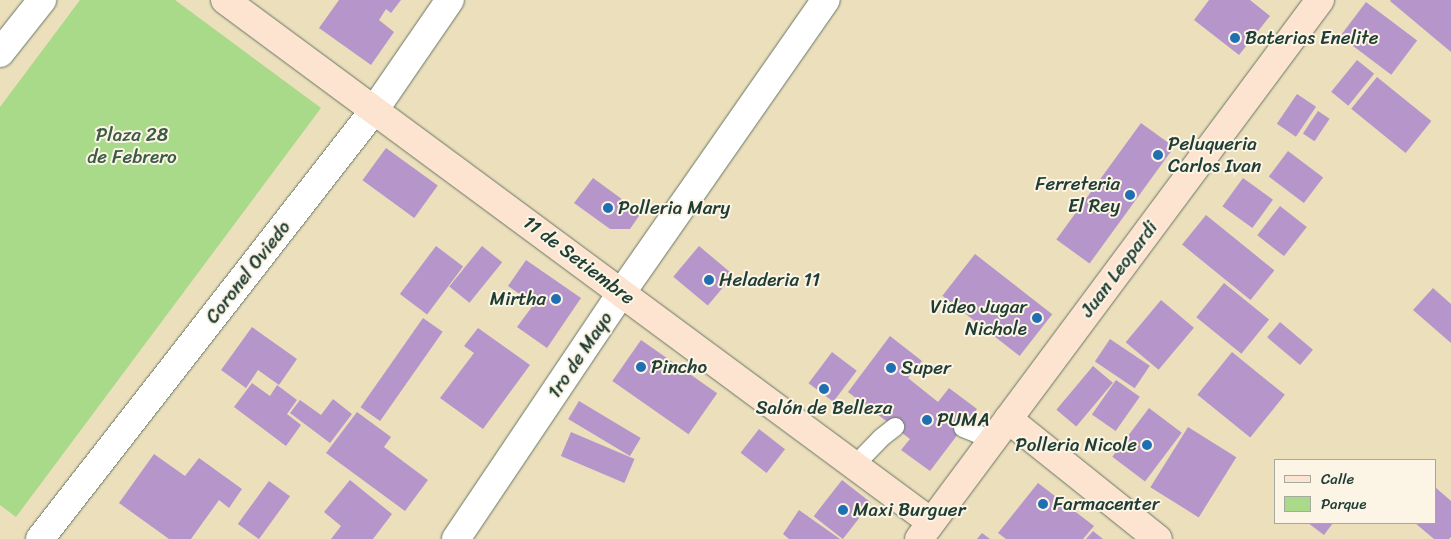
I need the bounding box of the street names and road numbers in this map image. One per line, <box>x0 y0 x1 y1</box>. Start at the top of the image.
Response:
street label: 11 de Setiembre <box>519 211 639 309</box>
street label: Coronel Oviedo <box>201 216 295 328</box>
street label: Juan Leopardi <box>1075 216 1163 322</box>
street label: 1ro de Mayo <box>543 307 617 403</box>

